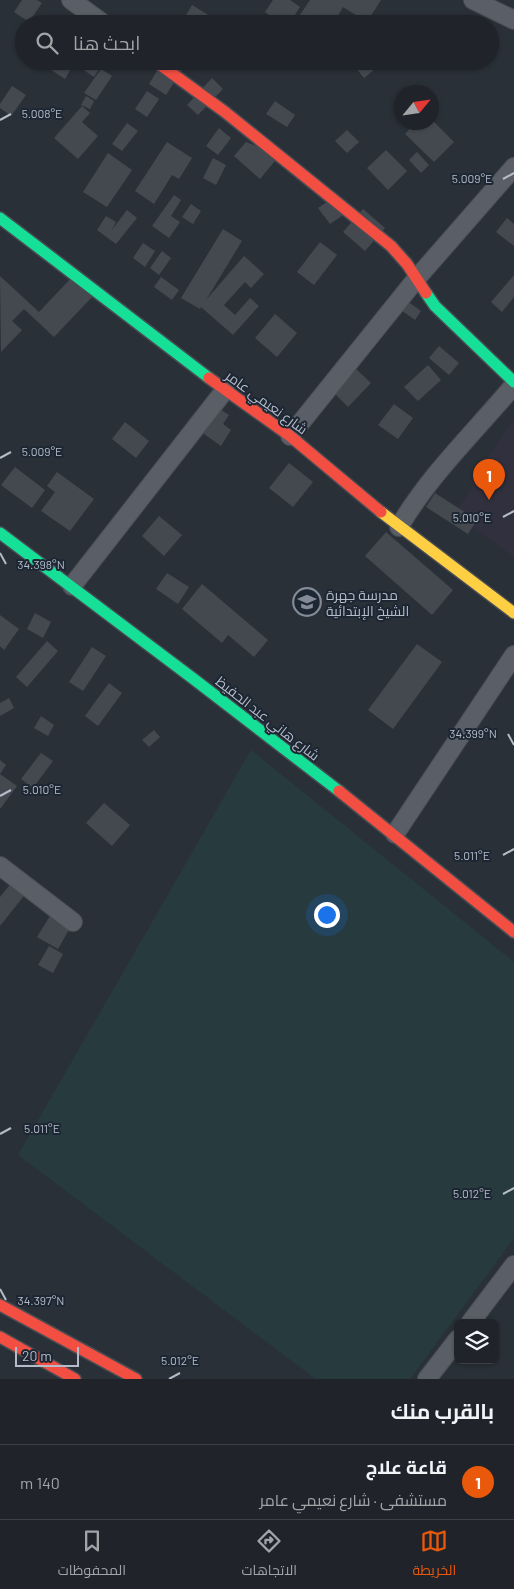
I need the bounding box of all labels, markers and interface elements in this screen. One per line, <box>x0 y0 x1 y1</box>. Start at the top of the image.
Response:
search box <box>15 15 499 70</box>
icon: search <box>33 29 61 57</box>
text: ابحث هنا <box>73 31 140 54</box>
north arrow <box>394 85 439 130</box>
text: 5.008°E <box>22 106 62 120</box>
text: 5.009°E <box>452 171 492 185</box>
street label: شارع نعيمي عامر <box>220 366 311 441</box>
text: 5.009°E <box>22 444 62 458</box>
pin: 1 <box>473 459 505 500</box>
text: 5.010°E <box>453 510 491 524</box>
text: 34.398°N <box>17 557 65 571</box>
place label: مدرسة جهرة الشيخ الإبتدائية <box>326 586 409 620</box>
school or university icon: مدرسة جهرة الشيخ الإبتدائية <box>292 587 322 617</box>
street label: شارع هاني عبد الحفيظ <box>210 672 323 767</box>
text: 34.399°N <box>449 726 497 740</box>
text: 5.010°E <box>23 782 61 796</box>
text: 5.011°E <box>454 848 490 862</box>
your location <box>314 902 340 928</box>
text: 5.011°E <box>24 1121 60 1135</box>
text: 5.012°E <box>453 1186 491 1200</box>
text: 34.397°N <box>18 1293 64 1307</box>
map controls <box>454 1319 499 1364</box>
button: layers <box>454 1319 499 1364</box>
scale bar <box>15 1344 79 1367</box>
text: 20 m <box>22 1347 52 1364</box>
text: 5.012°E <box>161 1353 199 1367</box>
text: بالقرب منك <box>391 1398 494 1423</box>
text: قاعة علاج <box>366 1455 447 1478</box>
text: 140 m <box>20 1473 60 1492</box>
text: 1 <box>475 1473 481 1492</box>
text: مستشفى · شارع نعيمي عامر <box>260 1490 447 1509</box>
tab: المحفوظات <box>58 1527 126 1583</box>
tab: الاتجاهات <box>242 1527 297 1583</box>
tab: الخريطة <box>413 1527 456 1583</box>

